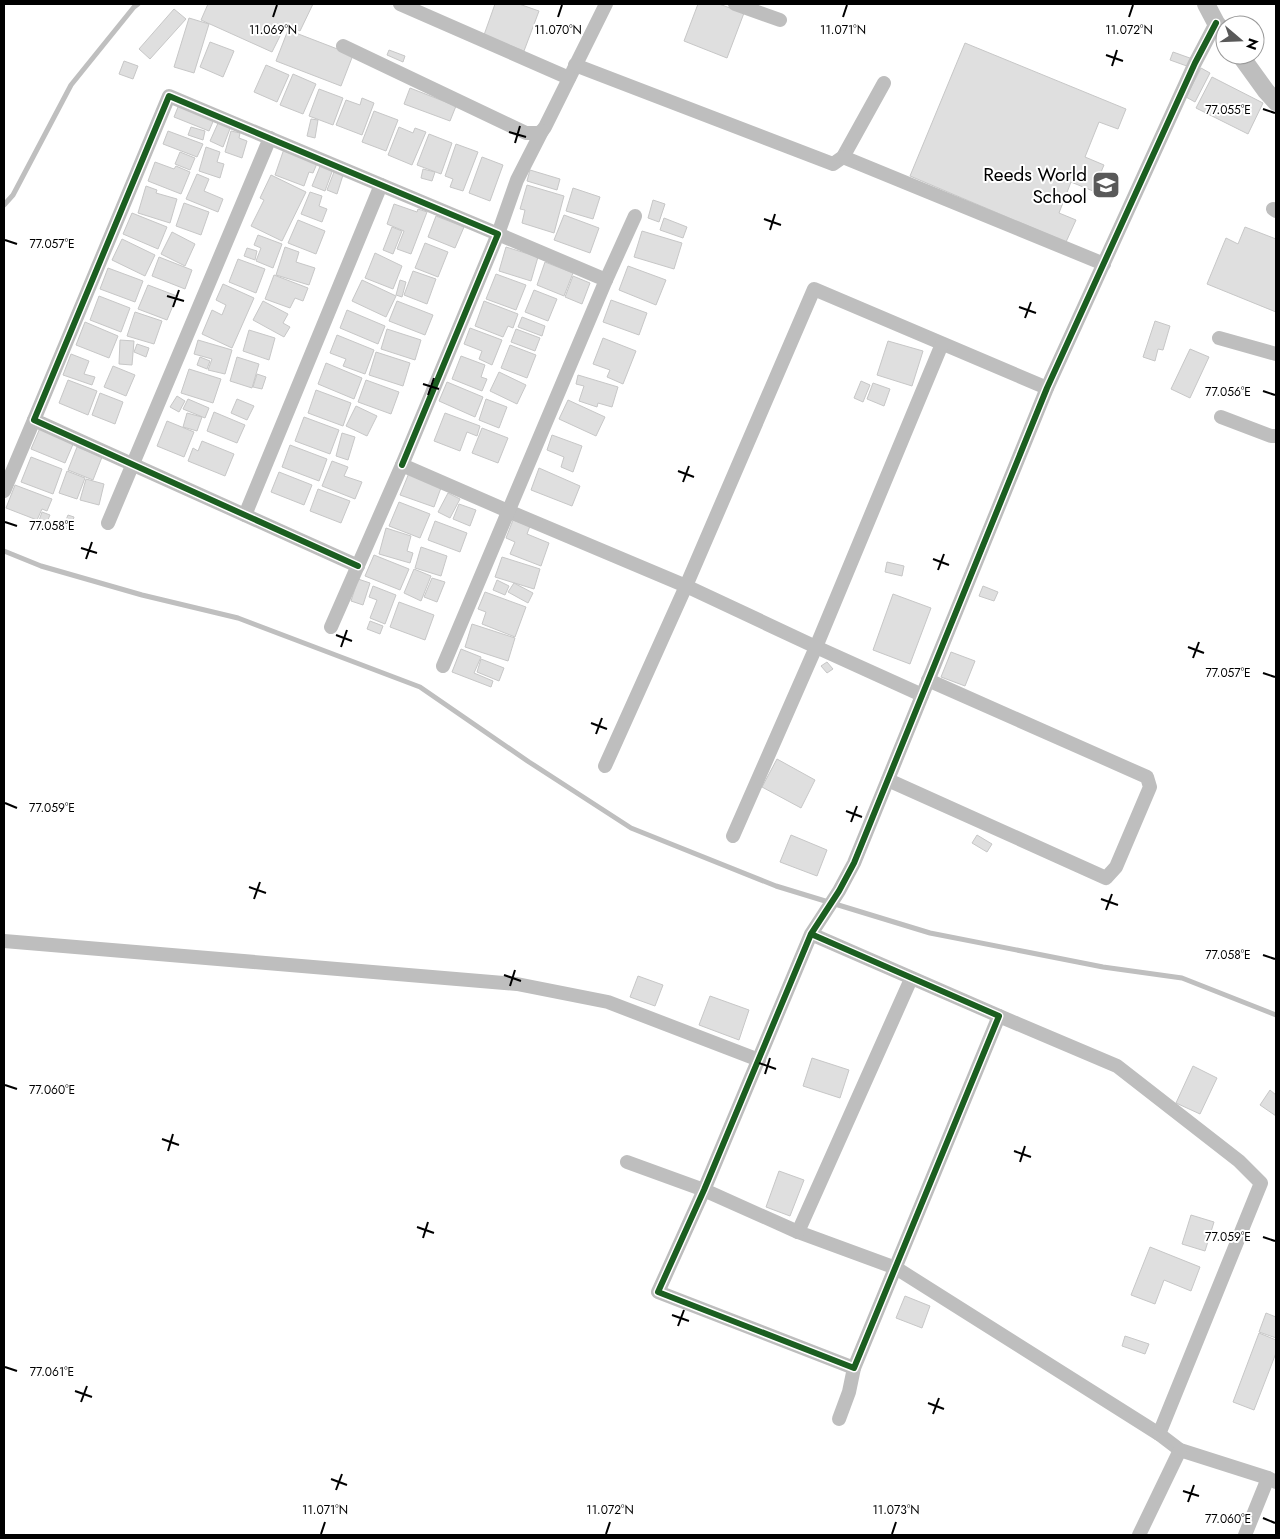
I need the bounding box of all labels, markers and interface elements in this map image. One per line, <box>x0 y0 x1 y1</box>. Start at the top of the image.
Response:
north arrow <box>1215 15 1265 65</box>
text: 11.069°N <box>249 21 297 39</box>
text: 11.070°N <box>534 21 582 39</box>
text: 11.071°N <box>820 21 866 39</box>
text: 11.072°N <box>1105 21 1153 39</box>
text: N <box>1241 36 1264 53</box>
text: 77.055°E <box>1205 101 1251 119</box>
place label: Reeds World School <box>983 161 1087 210</box>
school or university icon: Reeds World School <box>1091 170 1121 200</box>
text: 77.057°E <box>29 235 75 253</box>
text: 77.056°E <box>1205 383 1251 401</box>
text: 77.058°E <box>29 517 75 535</box>
text: 77.057°E <box>1205 664 1251 682</box>
text: 77.059°E <box>29 799 75 817</box>
text: 77.058°E <box>1205 946 1251 964</box>
text: 77.060°E <box>29 1081 75 1099</box>
text: 77.059°E <box>1205 1228 1251 1246</box>
text: 77.061°E <box>30 1363 74 1381</box>
text: 11.071°N <box>302 1501 348 1519</box>
text: 11.072°N <box>586 1501 634 1519</box>
text: 11.073°N <box>872 1501 920 1519</box>
text: 77.060°E <box>1205 1510 1251 1528</box>

